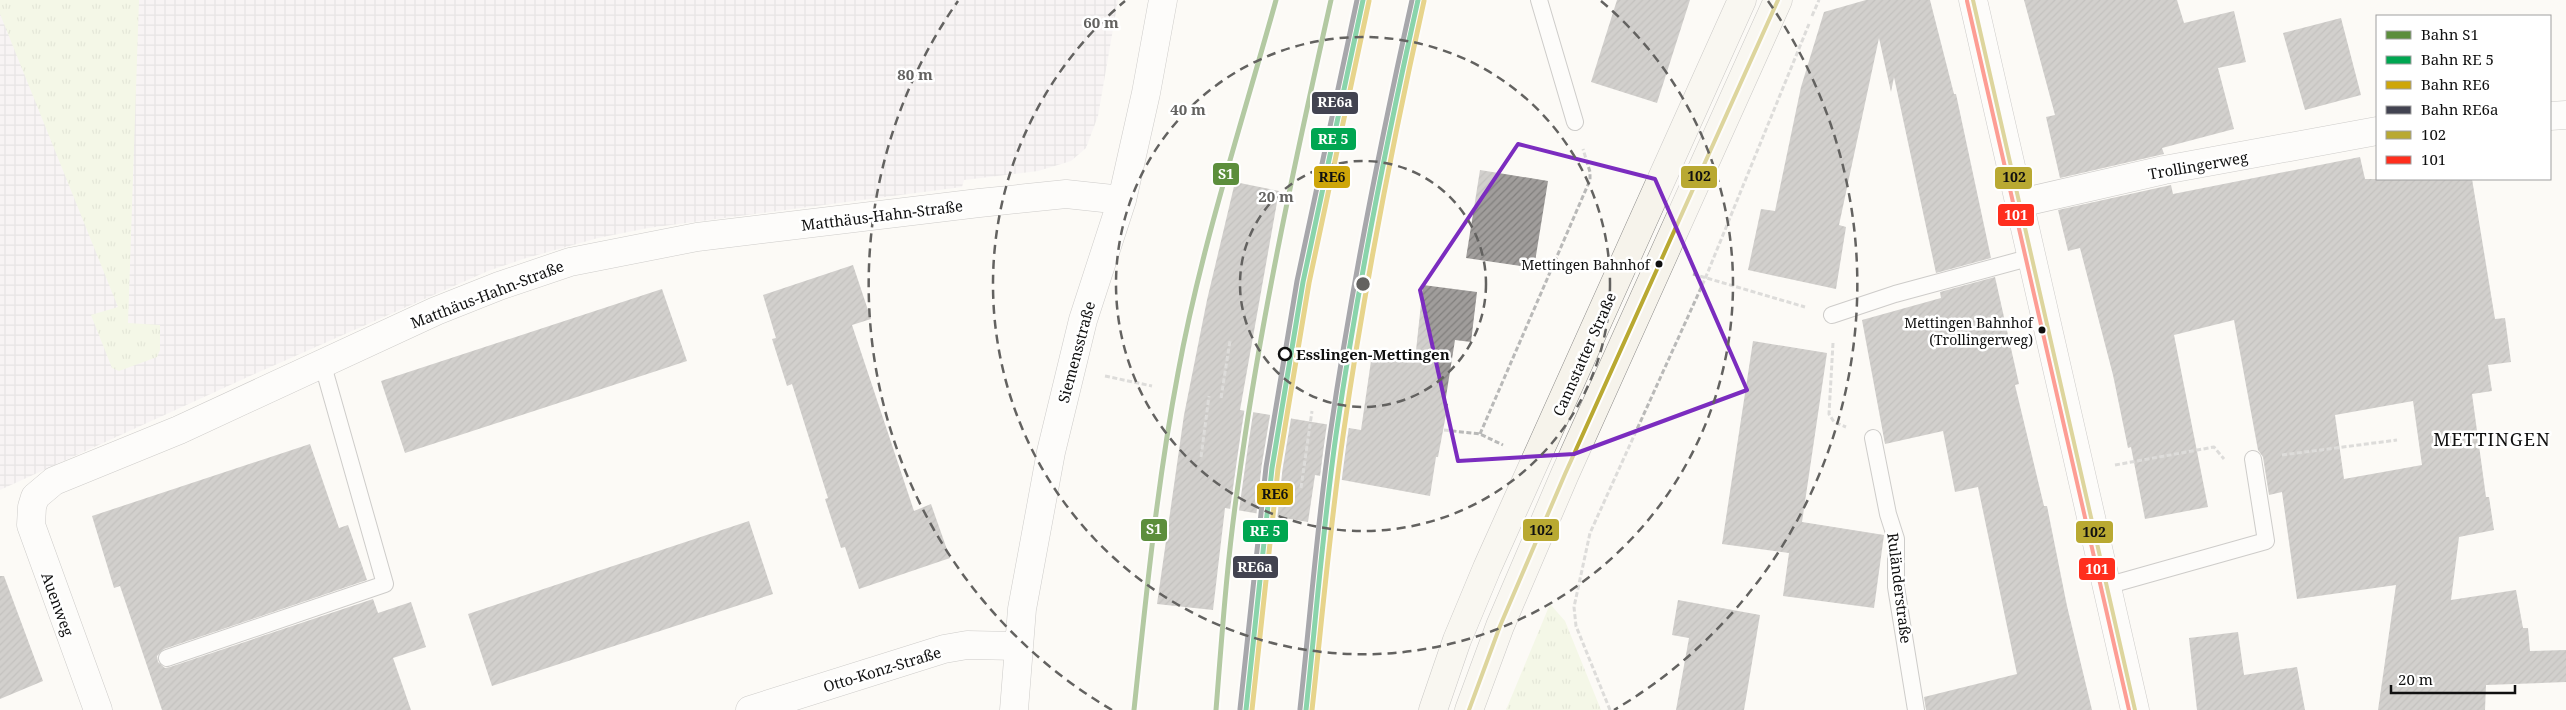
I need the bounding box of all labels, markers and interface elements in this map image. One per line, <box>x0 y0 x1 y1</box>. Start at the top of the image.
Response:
text: 60 m <box>1083 12 1119 32</box>
legend <box>2376 15 2551 180</box>
text: Bahn S1 <box>2421 24 2479 44</box>
text: Bahn RE 5 <box>2421 49 2494 69</box>
text: 80 m <box>897 64 933 84</box>
text: Bahn RE6 <box>2421 74 2490 94</box>
line badge: RE6a <box>1311 91 1359 115</box>
text: RE6a <box>1317 92 1353 111</box>
text: 40 m <box>1170 99 1206 119</box>
text: Bahn RE6a <box>2421 99 2498 119</box>
text: 102 <box>2421 124 2446 144</box>
line badge: RE 5 <box>1310 127 1357 151</box>
text: RE 5 <box>1318 129 1348 148</box>
street label: Trollingerweg <box>2147 146 2249 184</box>
text: 101 <box>2421 149 2446 169</box>
line badge: S1 <box>1212 162 1240 186</box>
text: S1 <box>1218 164 1234 183</box>
line badge: RE6 <box>1313 165 1351 189</box>
line badge: 102 <box>1680 165 1718 189</box>
text: 102 <box>1687 166 1711 185</box>
line badge: 102 <box>1994 166 2033 190</box>
text: RE6 <box>1318 167 1346 186</box>
text: 102 <box>2002 167 2026 186</box>
text: 20 m <box>1258 186 1294 206</box>
street label: Matthäus-Hahn-Straße <box>800 195 964 235</box>
line badge: 101 <box>1997 203 2035 227</box>
text: 101 <box>2004 205 2028 224</box>
place label: Mettingen Bahnhof <box>1521 255 1652 274</box>
street label: Matthäus-Hahn-Straße <box>408 256 566 332</box>
marker: Mettingen Bahnhof <box>1654 259 1664 269</box>
centre of rings <box>1354 275 1372 293</box>
street label: Cannstatter Straße <box>1548 289 1620 419</box>
street label: Siemensstraße <box>1053 299 1099 405</box>
place label: Mettingen Bahnhof (Trollingerweg) <box>1904 313 2035 349</box>
marker: Mettingen Bahnhof (Trollingerweg) <box>2037 325 2047 335</box>
place label: Esslingen-Mettingen <box>1296 344 1450 364</box>
marker: Esslingen-Mettingen <box>1278 347 1292 361</box>
district label: METTINGEN <box>2433 427 2551 451</box>
line badge: RE6 <box>1256 482 1294 506</box>
text: RE6 <box>1261 484 1289 503</box>
line badge: S1 <box>1140 518 1168 542</box>
line badge: 102 <box>1522 518 1560 542</box>
text: S1 <box>1146 519 1162 538</box>
line badge: RE 5 <box>1242 519 1289 543</box>
text: 102 <box>1529 520 1553 539</box>
line badge: 102 <box>2075 520 2114 544</box>
text: RE 5 <box>1250 521 1280 540</box>
text: 102 <box>2082 522 2106 541</box>
street label: Ruländerstraße <box>1883 531 1917 645</box>
line badge: RE6a <box>1232 555 1279 579</box>
text: RE6a <box>1237 557 1273 576</box>
line badge: 101 <box>2078 557 2116 581</box>
text: 101 <box>2085 559 2109 578</box>
street label: Auenweg <box>37 569 79 639</box>
street label: Otto-Konz-Straße <box>821 642 943 696</box>
scale bar <box>2391 662 2515 694</box>
text: 20 m <box>2398 669 2433 689</box>

